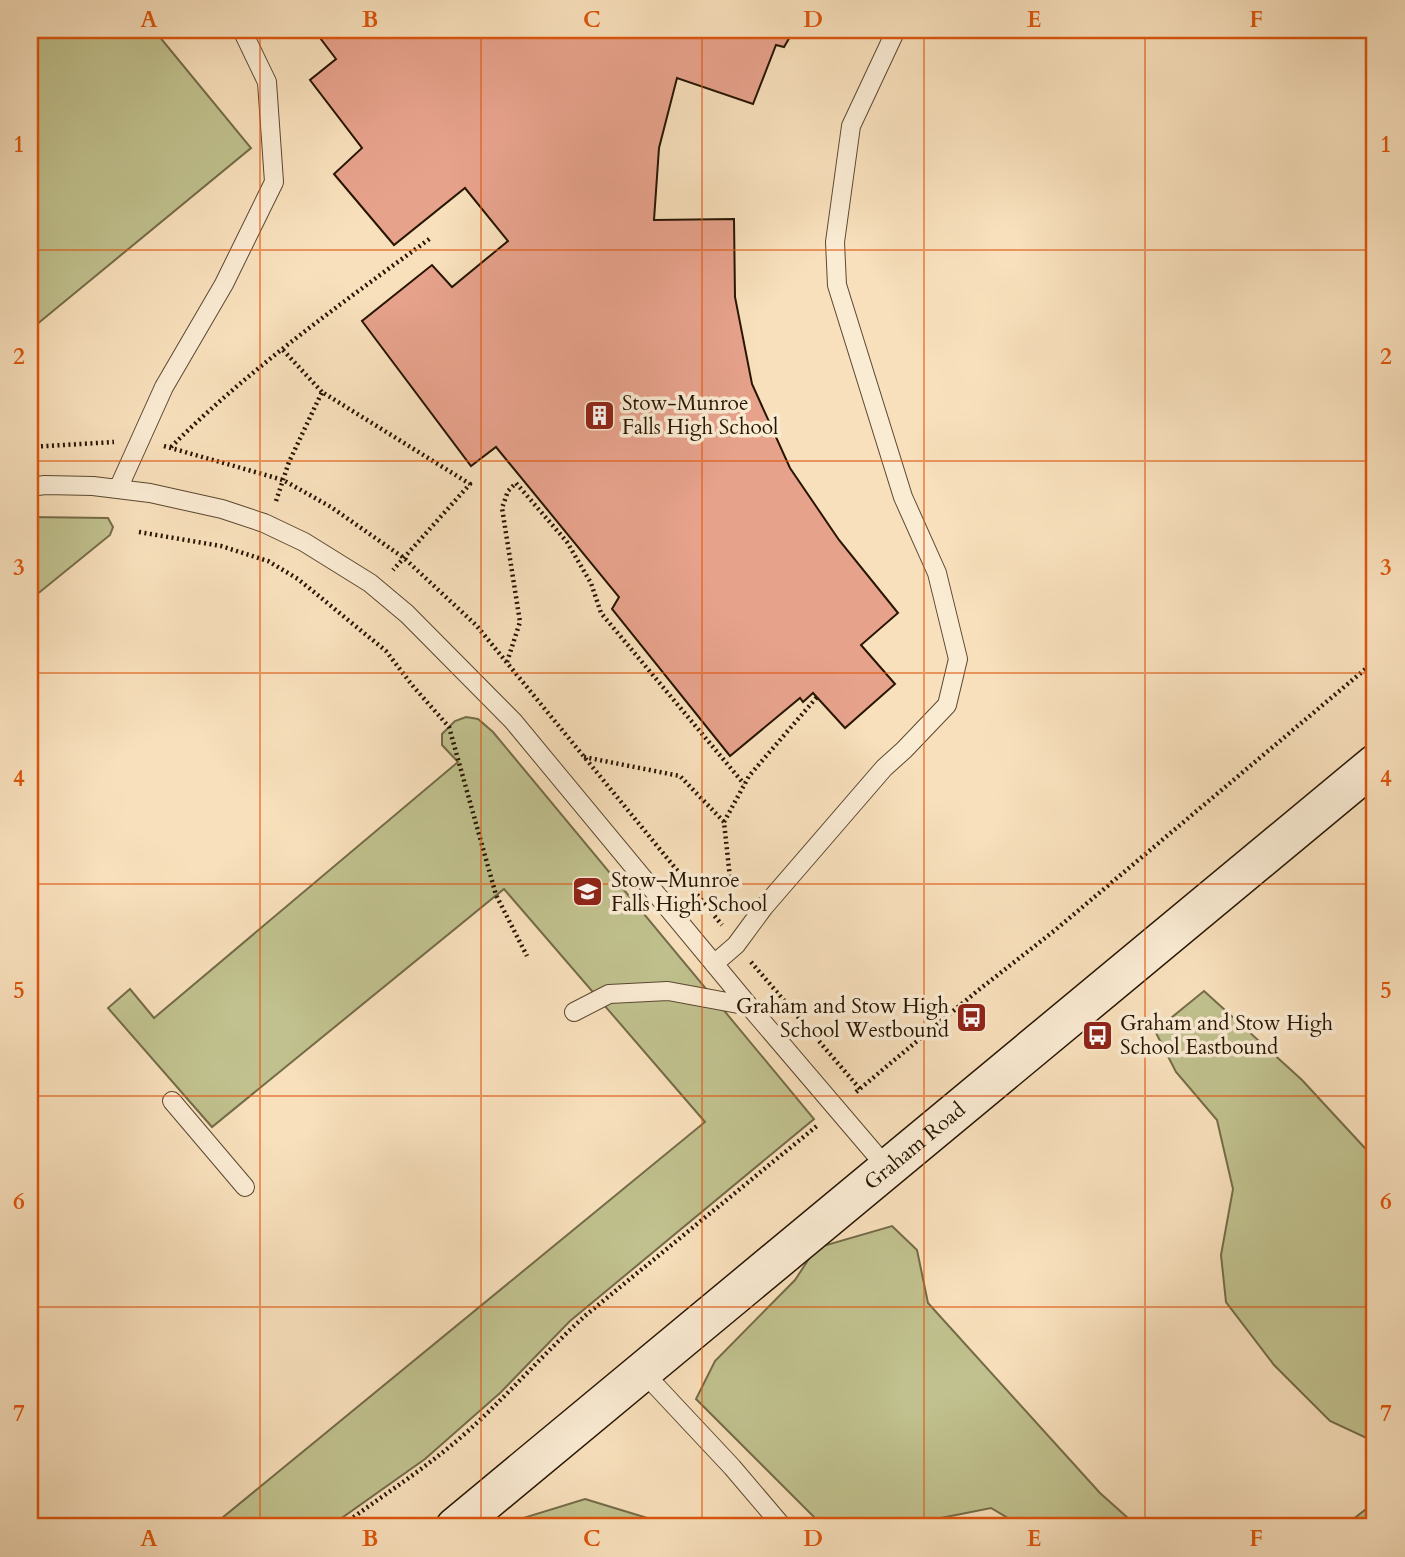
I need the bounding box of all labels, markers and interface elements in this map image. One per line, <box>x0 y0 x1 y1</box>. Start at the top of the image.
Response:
text: A <box>140 4 158 35</box>
text: B <box>362 4 378 35</box>
text: C <box>583 4 601 35</box>
text: D <box>803 4 823 35</box>
text: E <box>1027 4 1041 35</box>
text: F <box>1249 4 1263 35</box>
text: 1 <box>13 129 25 160</box>
text: 1 <box>1380 129 1392 160</box>
text: 2 <box>13 341 25 372</box>
text: 2 <box>1380 341 1392 372</box>
place label: Stow-Munroe Falls High School <box>622 389 778 442</box>
building icon: Stow-Munroe Falls High School <box>582 398 616 432</box>
text: 3 <box>13 552 25 583</box>
text: 3 <box>1380 552 1392 583</box>
text: 4 <box>13 763 25 794</box>
text: 4 <box>1380 763 1392 794</box>
place label: Stow–Munroe Falls High School <box>611 866 767 919</box>
school or university icon: Stow–Munroe Falls High School <box>571 875 605 909</box>
text: 5 <box>13 975 25 1006</box>
text: 5 <box>1380 975 1392 1006</box>
place label: Graham and Stow High School Westbound <box>736 992 949 1045</box>
bus stop icon: Graham and Stow High School Westbound <box>955 1001 989 1035</box>
place label: Graham and Stow High School Eastbound <box>1120 1009 1333 1062</box>
bus stop icon: Graham and Stow High School Eastbound <box>1080 1018 1114 1052</box>
street label: Graham Road <box>858 1096 972 1197</box>
text: 6 <box>13 1186 25 1217</box>
text: 6 <box>1380 1186 1392 1217</box>
text: 7 <box>13 1398 25 1429</box>
text: 7 <box>1380 1398 1392 1429</box>
text: A <box>140 1523 158 1554</box>
text: B <box>362 1523 378 1554</box>
text: C <box>583 1523 601 1554</box>
text: D <box>803 1523 823 1554</box>
text: E <box>1027 1523 1041 1554</box>
text: F <box>1249 1523 1263 1554</box>

